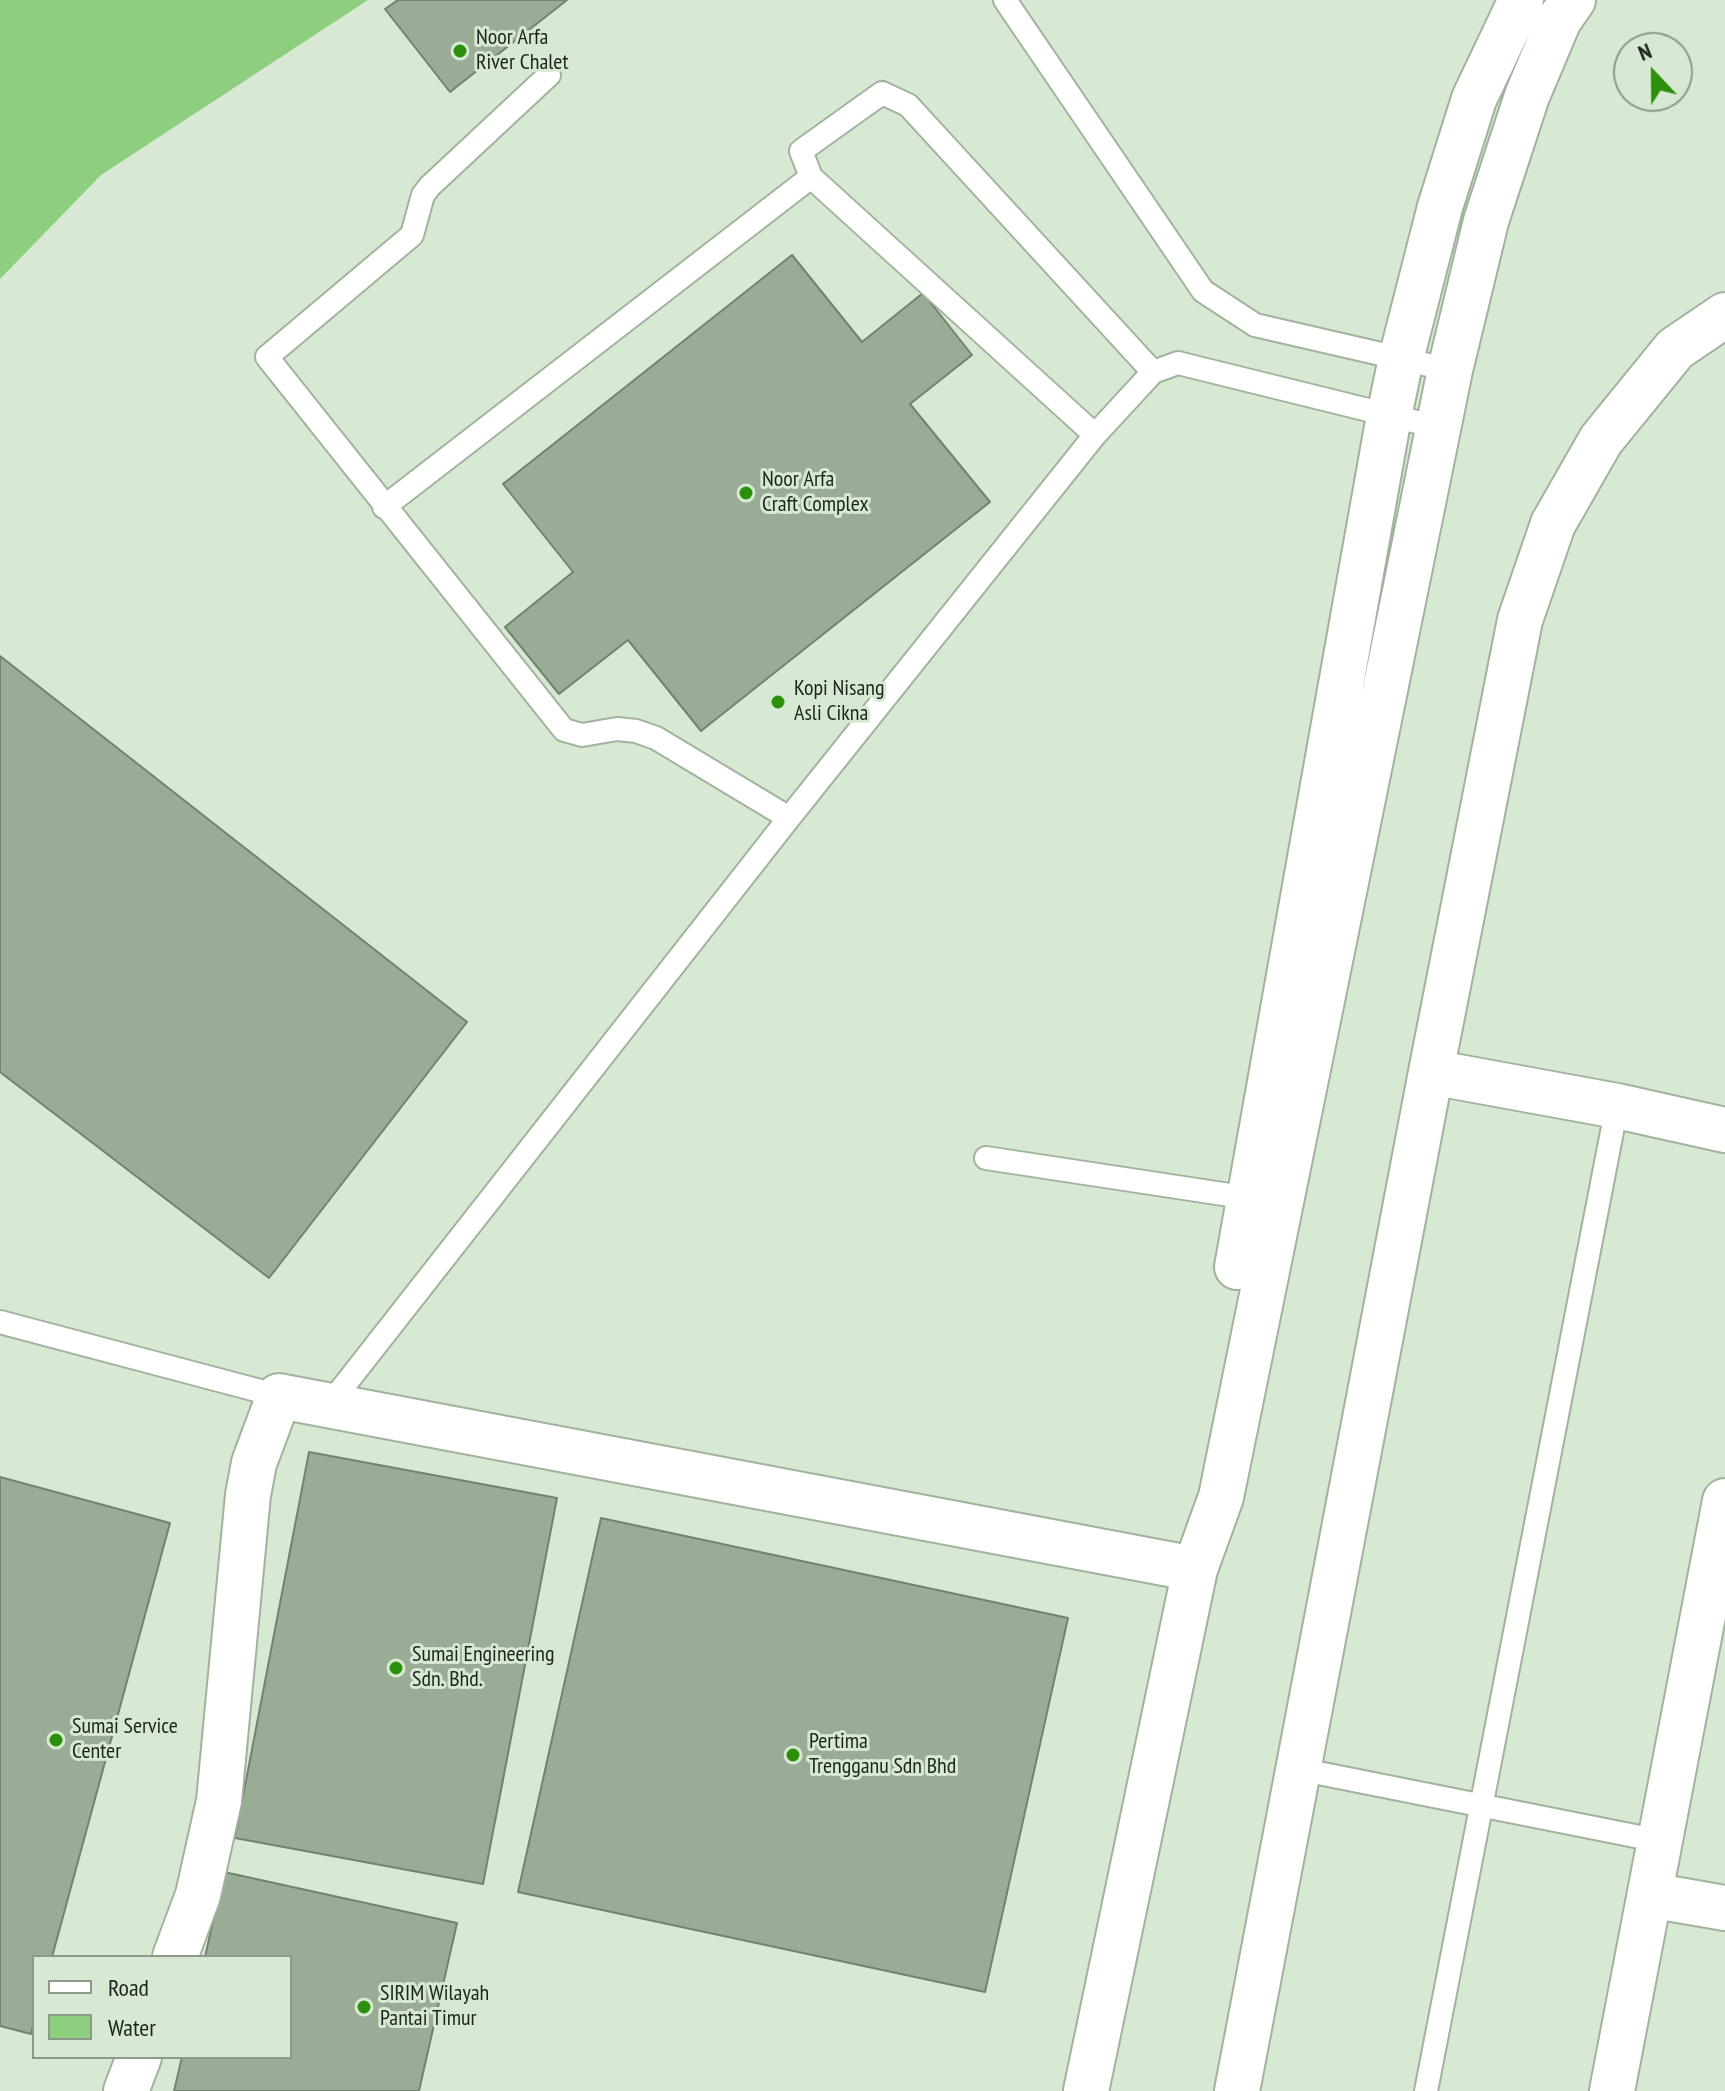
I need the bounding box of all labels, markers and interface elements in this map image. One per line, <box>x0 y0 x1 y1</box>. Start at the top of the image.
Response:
place label: Noor Arfa River Chalet <box>476 25 568 76</box>
north arrow <box>1613 32 1693 112</box>
text: N <box>1634 36 1656 67</box>
marker: Noor Arfa River Chalet <box>451 42 469 60</box>
place label: Noor Arfa Craft Complex <box>762 467 868 518</box>
marker: Noor Arfa Craft Complex <box>737 484 755 502</box>
place label: Kopi Nisang Asli Cikna <box>794 676 885 728</box>
marker: Kopi Nisang Asli Cikna <box>769 693 787 711</box>
place label: Sumai Engineering Sdn. Bhd. <box>412 1642 555 1694</box>
marker: Sumai Engineering Sdn. Bhd. <box>387 1659 405 1677</box>
place label: Sumai Service Center <box>72 1714 178 1766</box>
place label: Pertima Trengganu Sdn Bhd <box>809 1729 956 1780</box>
marker: Sumai Service Center <box>47 1731 65 1749</box>
marker: Pertima Trengganu Sdn Bhd <box>784 1746 802 1764</box>
legend <box>32 1955 292 2059</box>
text: Road <box>108 1972 149 2003</box>
place label: SIRIM Wilayah Pantai Timur <box>380 1981 489 2032</box>
marker: SIRIM Wilayah Pantai Timur <box>355 1998 373 2016</box>
text: Water <box>108 2012 156 2043</box>

